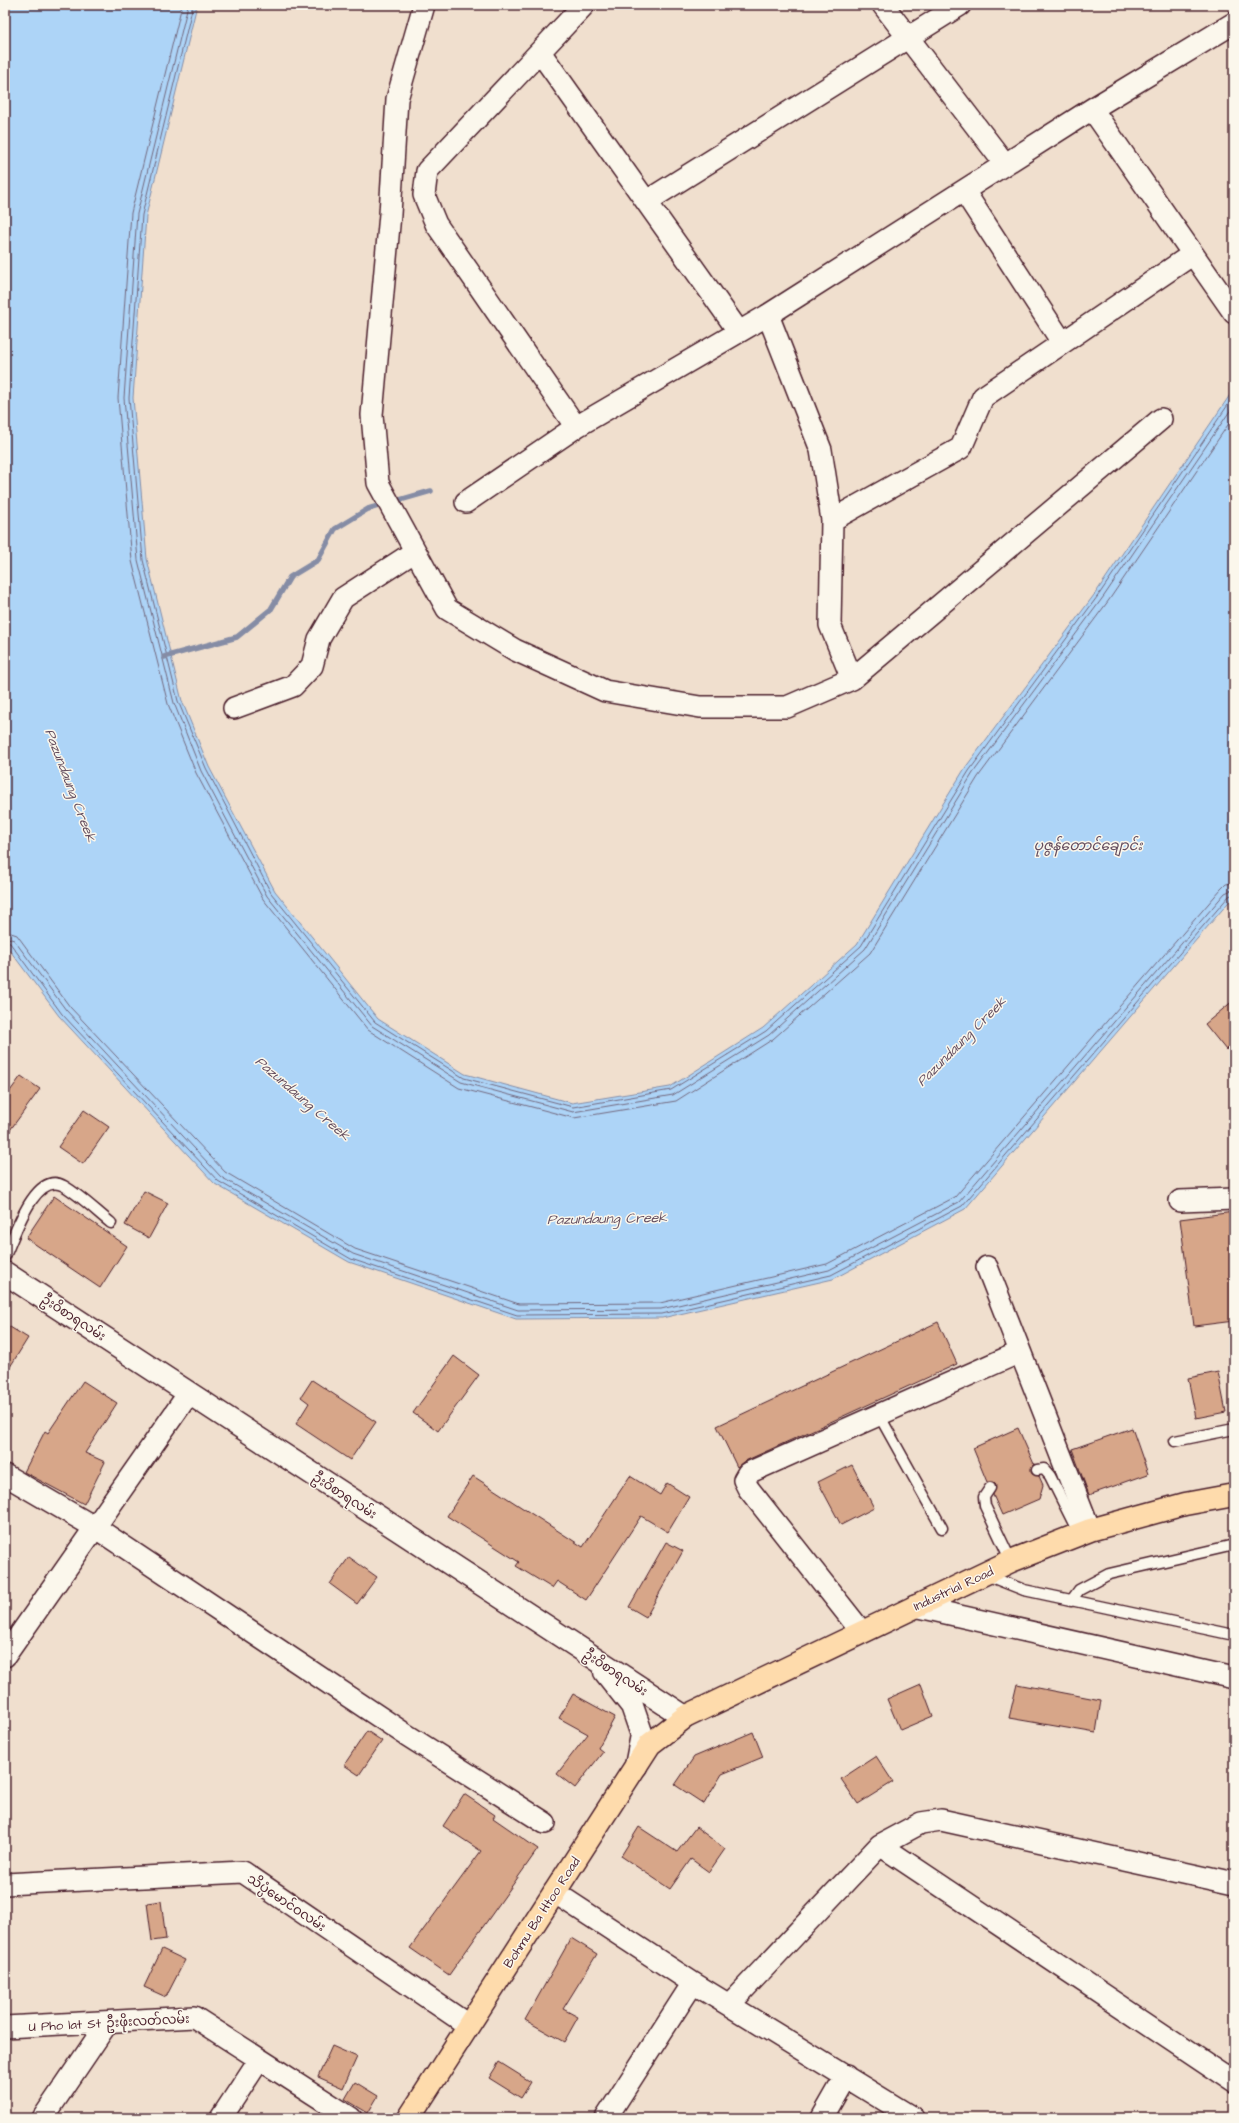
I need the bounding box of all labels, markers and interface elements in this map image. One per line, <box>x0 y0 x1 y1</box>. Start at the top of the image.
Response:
water label: Pazundaung Creek <box>39 726 101 845</box>
water label: ပုဇွန်တောင်ချောင်း <box>1034 835 1144 857</box>
water label: Pazundaung Creek <box>912 992 1011 1091</box>
water label: Pazundaung Creek <box>251 1052 354 1146</box>
water label: Pazundaung Creek <box>547 1208 667 1230</box>
street label: ဦးဝိစာရလမ်း <box>37 1290 109 1346</box>
street label: ဦးဝိစာရလမ်း <box>308 1468 380 1524</box>
street label: Industrial Road <box>910 1562 997 1615</box>
street label: ဦးဝိစာရလမ်း <box>579 1645 651 1701</box>
street label: Bohmu Ba Htoo Road <box>499 1853 585 1971</box>
street label: သိပ္ပံမောင်ဝလမ်း <box>243 1870 329 1937</box>
street label: U Pho lat St ဦးဖိုးလတ်လမ်း <box>28 2010 190 2037</box>

